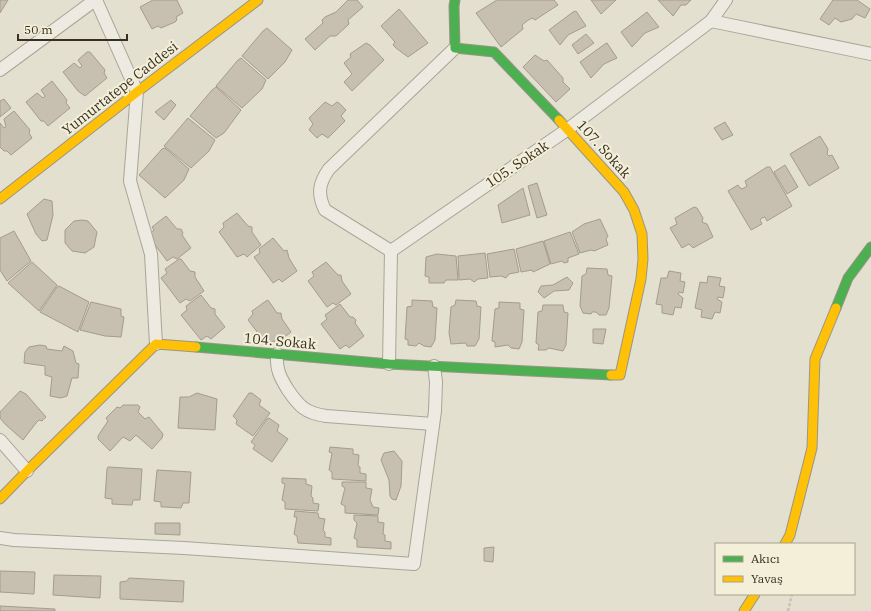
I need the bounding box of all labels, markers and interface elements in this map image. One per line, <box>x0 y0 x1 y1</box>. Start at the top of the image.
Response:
scale bar <box>18 16 127 42</box>
text: 50 m <box>24 22 53 37</box>
street label: Yumurtatepe Caddesi <box>58 37 182 139</box>
street label: 107. Sokak <box>573 116 635 183</box>
street label: 105. Sokak <box>482 136 553 192</box>
street label: 104. Sokak <box>243 329 318 353</box>
legend <box>715 543 855 595</box>
text: Akıcı <box>751 551 780 566</box>
text: Yavaş <box>751 571 783 586</box>

